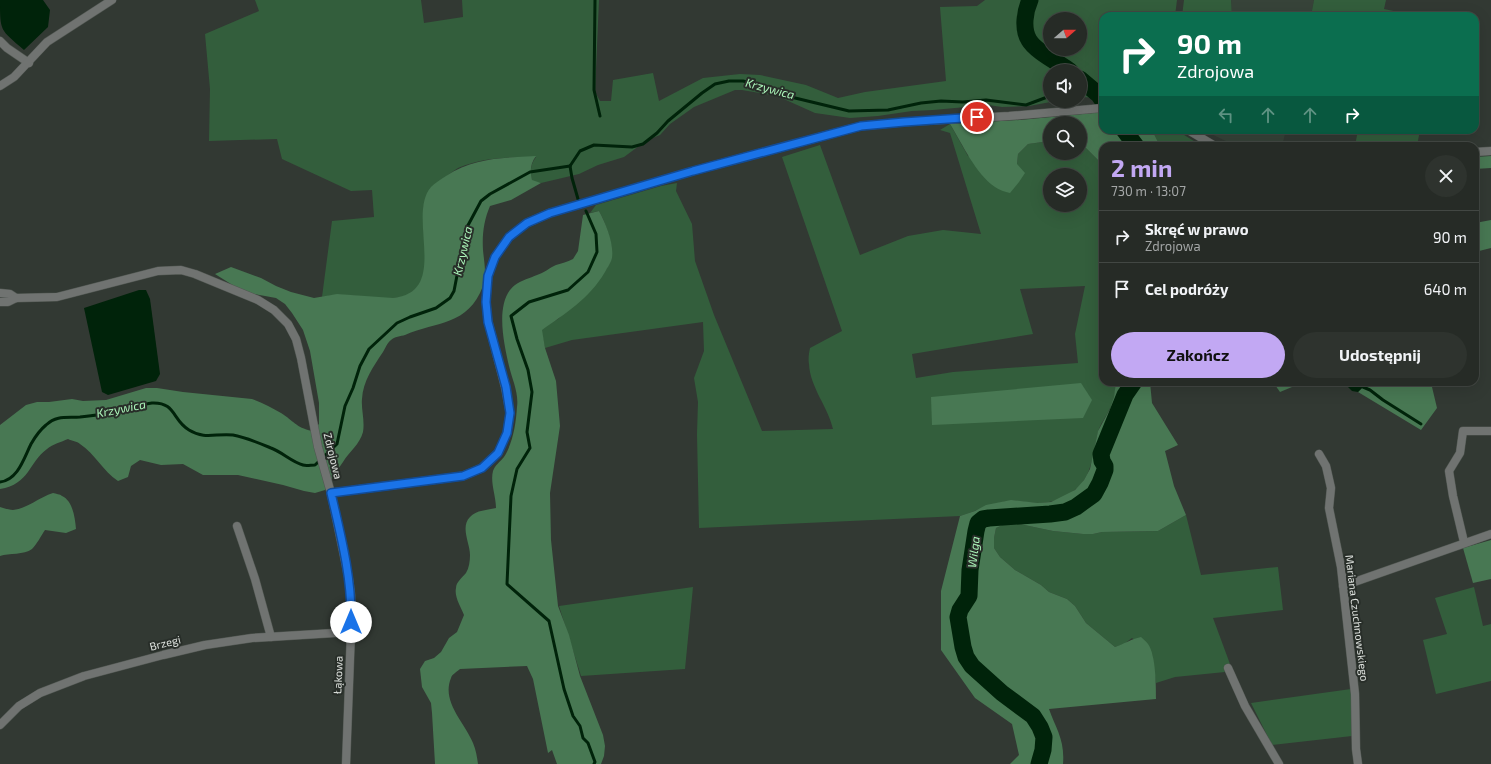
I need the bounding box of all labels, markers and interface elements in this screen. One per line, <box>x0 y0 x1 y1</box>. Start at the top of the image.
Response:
north arrow <box>1043 12 1087 56</box>
map controls <box>1043 12 1087 212</box>
text: 90 m <box>1177 26 1242 60</box>
icon: right <box>1111 28 1163 80</box>
text: Zdrojowa <box>1177 60 1254 82</box>
button: sound <box>1043 64 1087 108</box>
water label: Krzywica <box>744 75 796 102</box>
pin <box>960 100 994 134</box>
icon: left <box>1215 104 1237 126</box>
icon: ahead <box>1257 104 1279 126</box>
icon: ahead <box>1299 104 1321 126</box>
icon: right <box>1341 104 1363 126</box>
icon: arrive <box>966 106 988 128</box>
button: search <box>1043 116 1087 160</box>
text: 2 min <box>1111 153 1172 182</box>
button: close <box>1425 155 1467 197</box>
button: layers <box>1043 168 1087 212</box>
text: 730 m · 13:07 <box>1111 183 1186 199</box>
text: Skręć w prawo <box>1145 220 1249 238</box>
water label: Krzywica <box>450 225 475 277</box>
icon: right <box>1111 226 1133 248</box>
text: 90 m <box>1433 228 1467 246</box>
text: Zdrojowa <box>1145 238 1201 254</box>
icon: arrive <box>1111 278 1133 300</box>
text: Cel podróży <box>1145 280 1228 298</box>
text: 640 m <box>1424 280 1467 298</box>
button: Zakończ <box>1111 332 1285 378</box>
button: Udostępnij <box>1293 332 1467 378</box>
water label: Krzywica <box>95 396 147 421</box>
street label: Zdrojowa <box>321 431 345 481</box>
water label: Wilga <box>964 535 982 568</box>
street label: Mariana Czuchnowskiego <box>1343 554 1372 682</box>
position arrow <box>330 601 372 643</box>
street label: Brzegi <box>148 632 182 653</box>
street label: Łąkowa <box>330 656 345 694</box>

